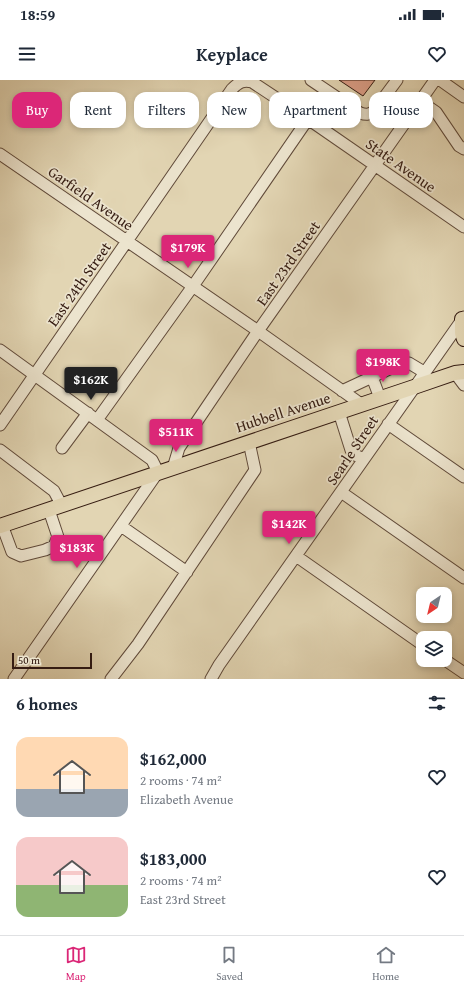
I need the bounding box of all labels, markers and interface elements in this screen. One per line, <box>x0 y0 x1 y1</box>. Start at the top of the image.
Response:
text: 18:59 <box>20 4 55 25</box>
text: Keyplace <box>196 41 268 68</box>
icon: menu <box>16 43 38 65</box>
icon: heart <box>426 43 448 65</box>
chip: Buy <box>12 92 62 128</box>
chip: Rent <box>70 92 126 128</box>
chip: Filters <box>134 92 199 128</box>
chip: New <box>207 92 261 128</box>
chip: Apartment <box>269 92 361 128</box>
chip: House <box>369 92 433 128</box>
street label: State Avenue <box>362 133 440 197</box>
street label: Garfield Avenue <box>44 161 138 235</box>
street label: East 23rd Street <box>251 216 325 310</box>
pin: $179K <box>160 235 216 269</box>
street label: East 24th Street <box>42 237 116 330</box>
text: $179K <box>170 238 206 257</box>
pin: $198K <box>355 349 411 383</box>
text: $198K <box>365 352 401 371</box>
pin: $162K <box>63 367 119 401</box>
text: $162K <box>73 370 109 389</box>
street label: Hubbell Avenue <box>233 387 333 437</box>
street label: Searle Street <box>321 410 384 489</box>
pin: $511K <box>148 419 204 453</box>
text: $511K <box>158 422 194 441</box>
pin: $142K <box>261 511 317 545</box>
text: $142K <box>271 514 307 533</box>
pin: $183K <box>49 535 105 569</box>
text: $183K <box>59 538 95 557</box>
north arrow <box>416 587 452 623</box>
map controls <box>416 587 452 667</box>
button: layers <box>416 631 452 667</box>
scale bar <box>12 651 92 670</box>
text: 50 m <box>18 652 40 668</box>
text: 6 homes <box>16 691 78 716</box>
icon: filters <box>426 692 448 714</box>
text: $162,000 <box>140 746 206 771</box>
icon: home <box>48 753 96 801</box>
icon: heart <box>426 766 448 788</box>
text: 2 rooms · 74 m² <box>140 771 222 790</box>
text: Elizabeth Avenue <box>140 790 233 809</box>
text: $183,000 <box>140 846 206 871</box>
icon: home <box>48 853 96 901</box>
icon: heart <box>426 866 448 888</box>
text: 2 rooms · 74 m² <box>140 871 222 890</box>
text: East 23rd Street <box>140 890 226 909</box>
tab: Map <box>65 944 87 984</box>
tab: Saved <box>216 944 243 984</box>
tab: Home <box>372 944 399 984</box>

